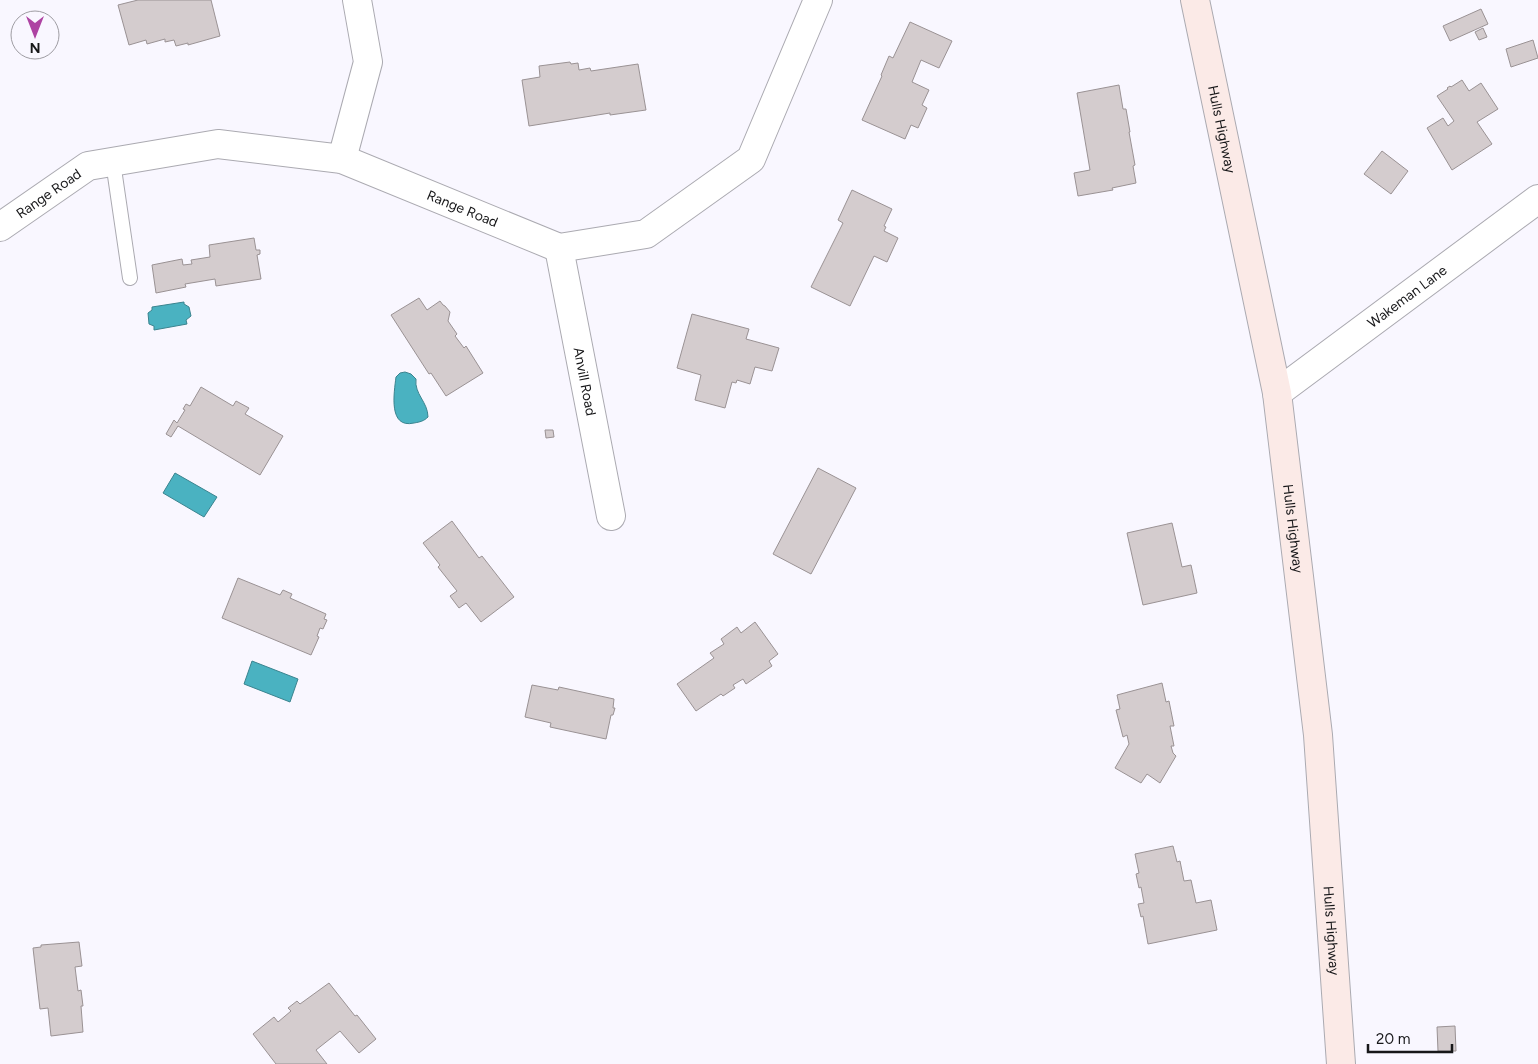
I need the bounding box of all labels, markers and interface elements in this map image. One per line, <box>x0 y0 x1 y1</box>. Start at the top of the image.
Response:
north arrow <box>10 10 60 60</box>
text: N <box>30 39 40 56</box>
street label: Hulls Highway <box>1205 84 1240 175</box>
street label: Range Road <box>13 165 84 222</box>
street label: Range Road <box>424 186 501 231</box>
street label: Wakeman Lane <box>1364 261 1450 331</box>
street label: Anvill Road <box>570 346 600 417</box>
street label: Hulls Highway <box>1279 483 1307 575</box>
street label: Hulls Highway <box>1320 885 1343 976</box>
scale bar <box>1368 1022 1452 1054</box>
text: 20 m <box>1376 1030 1410 1048</box>

